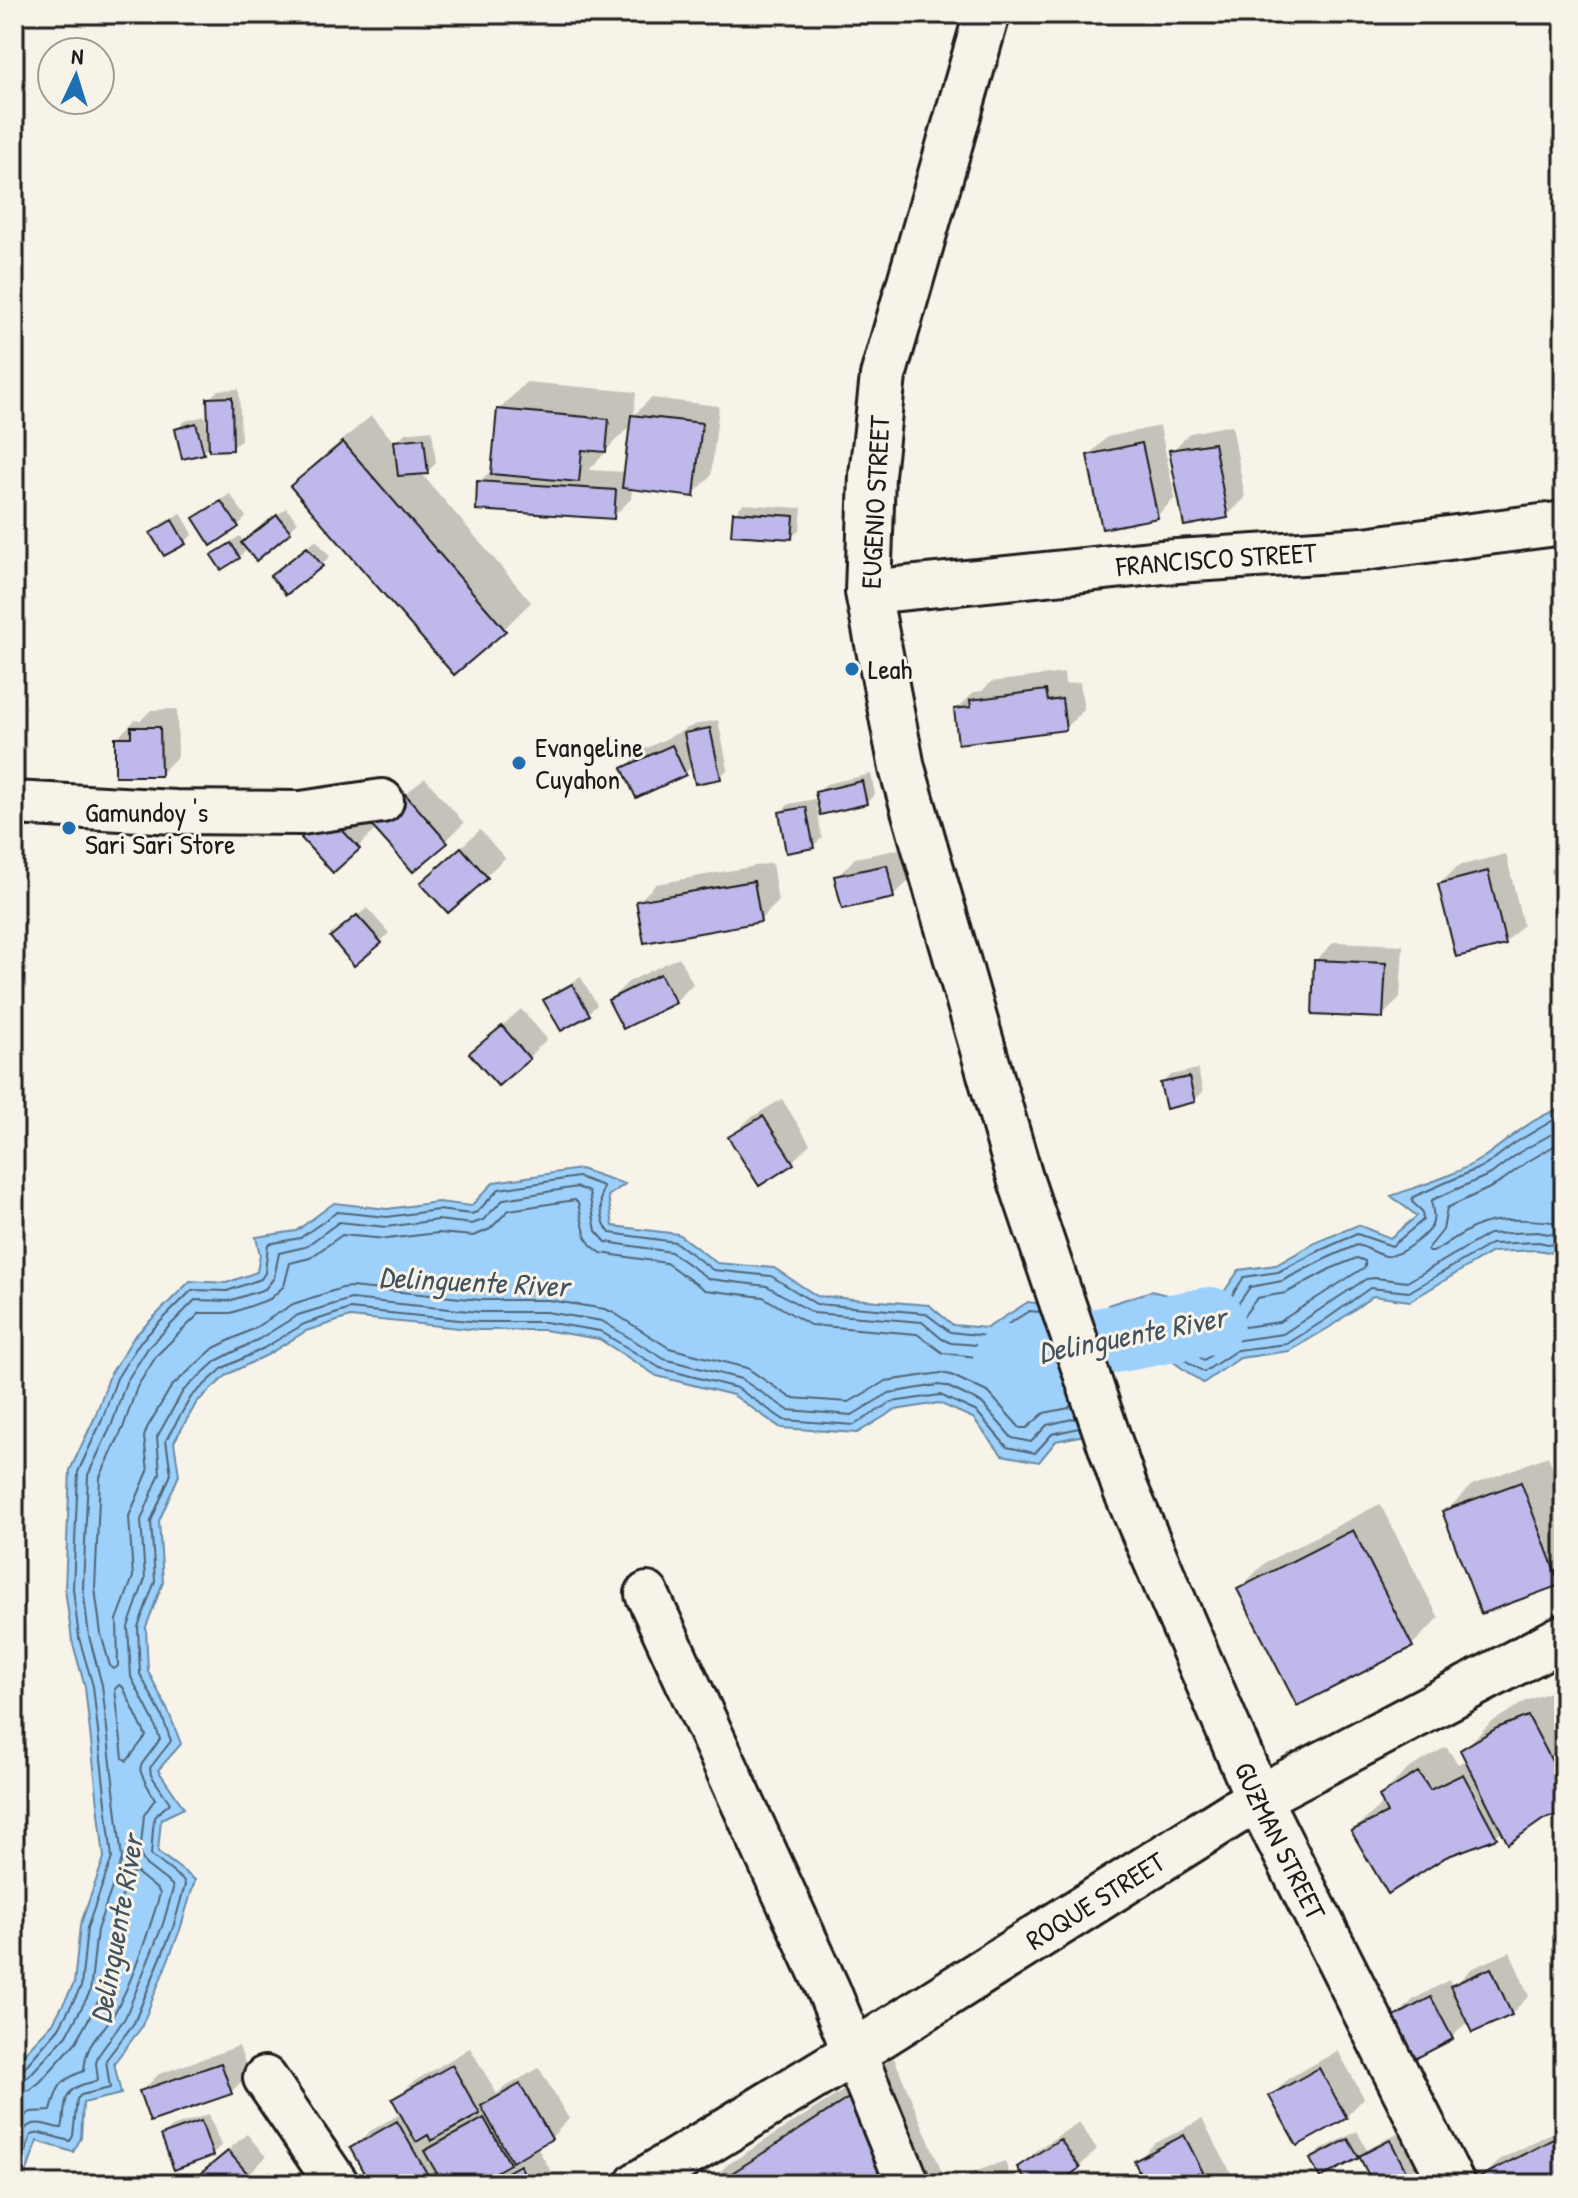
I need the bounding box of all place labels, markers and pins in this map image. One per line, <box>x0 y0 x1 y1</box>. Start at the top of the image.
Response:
place label: Leah <box>868 650 913 688</box>
marker: Leah <box>843 660 861 678</box>
place label: Evangeline Cuyahon <box>535 728 643 798</box>
marker: Evangeline Cuyahon <box>510 754 528 772</box>
place label: Gamundoy 's Sari Sari Store <box>85 793 235 863</box>
marker: Gamundoy 's Sari Sari Store <box>60 819 78 837</box>

